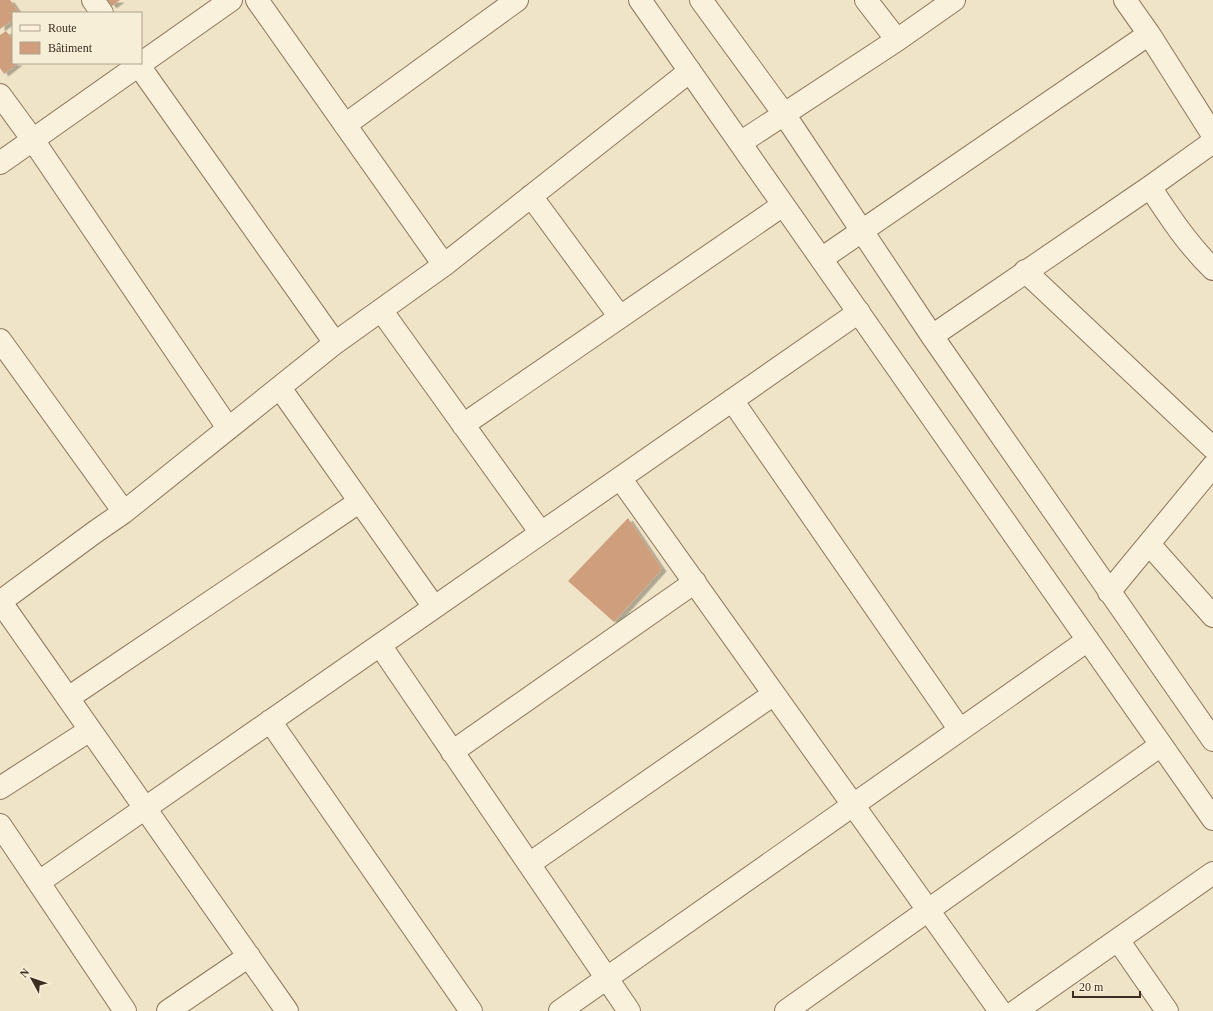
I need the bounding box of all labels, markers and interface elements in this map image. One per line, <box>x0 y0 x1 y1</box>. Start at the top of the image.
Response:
legend <box>12 12 142 64</box>
text: Route <box>48 21 77 35</box>
text: Bâtiment <box>48 41 93 55</box>
north arrow <box>12 959 52 999</box>
text: N <box>17 966 32 979</box>
scale bar <box>1073 973 1140 999</box>
text: 20 m <box>1079 980 1104 994</box>

